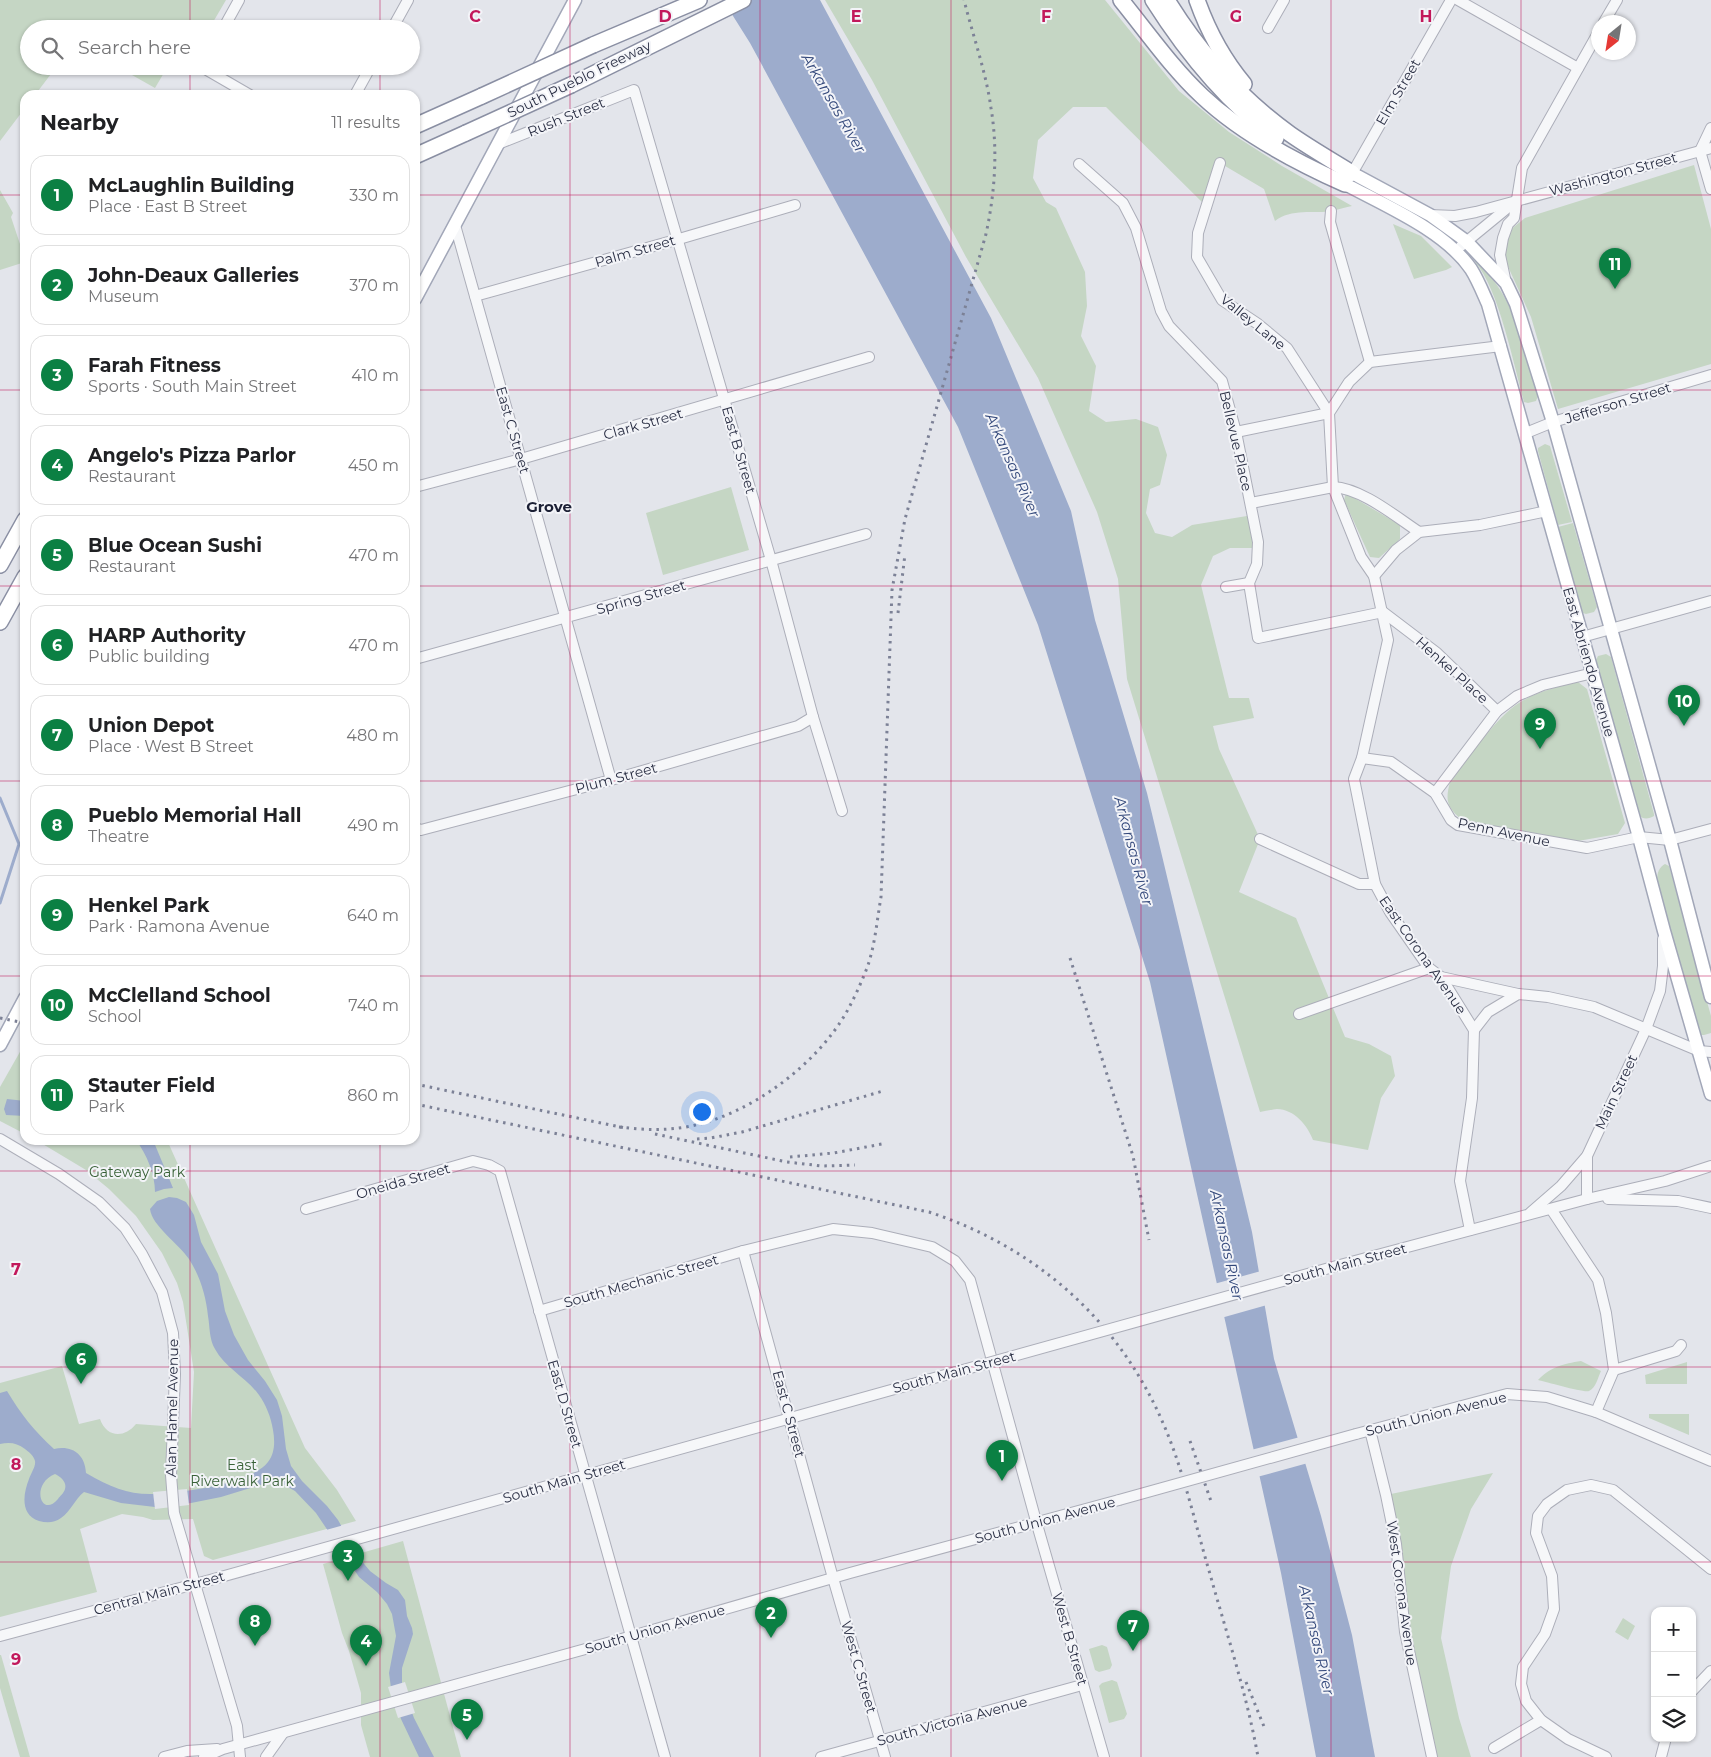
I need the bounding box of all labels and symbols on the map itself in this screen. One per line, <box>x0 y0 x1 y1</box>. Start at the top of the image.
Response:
text: C <box>469 7 481 26</box>
text: D <box>658 7 672 26</box>
text: E <box>851 7 861 26</box>
text: F <box>1041 7 1051 26</box>
text: G <box>1230 7 1242 26</box>
text: H <box>1420 7 1432 26</box>
north arrow <box>1591 15 1636 60</box>
street label: South Pueblo Freeway <box>504 36 654 122</box>
water label: Arkansas River <box>797 49 871 157</box>
street label: Elm Street <box>1372 55 1424 129</box>
street label: Rush Street <box>525 93 608 141</box>
street label: Washington Street <box>1547 148 1679 200</box>
street label: Palm Street <box>593 231 678 271</box>
pin: 11 <box>1599 248 1631 289</box>
street label: Valley Lane <box>1217 290 1289 354</box>
street label: Jefferson Street <box>1562 378 1674 428</box>
street label: East C Street <box>492 384 534 476</box>
street label: Bellevue Place <box>1216 389 1256 493</box>
street label: Clark Street <box>601 404 685 444</box>
street label: East B Street <box>718 404 760 496</box>
water label: Arkansas River <box>981 409 1045 521</box>
district label: Grove <box>526 497 572 516</box>
street label: Spring Street <box>594 576 688 618</box>
street label: East Abriendo Avenue <box>1559 585 1619 739</box>
street label: Henkel Place <box>1412 633 1492 707</box>
pin: 10 <box>1668 685 1700 726</box>
pin: 9 <box>1524 708 1556 749</box>
street label: Plum Street <box>573 758 659 798</box>
water label: Arkansas River <box>1110 793 1158 909</box>
street label: Penn Avenue <box>1456 813 1552 851</box>
street label: East Corona Avenue <box>1375 892 1471 1018</box>
street label: Main Street <box>1591 1051 1641 1132</box>
your location <box>689 1099 715 1125</box>
street label: Oneida Street <box>354 1159 452 1203</box>
park label: Gateway Park <box>89 1163 186 1181</box>
water label: Arkansas River <box>1206 1187 1248 1303</box>
street label: South Main Street <box>1282 1239 1409 1289</box>
street label: South Mechanic Street <box>562 1250 721 1312</box>
text: 7 <box>11 1260 21 1279</box>
street label: Alan Hamel Avenue <box>162 1339 182 1477</box>
pin: 6 <box>65 1343 97 1384</box>
street label: South Main Street <box>891 1347 1018 1397</box>
street label: East D Street <box>544 1358 586 1451</box>
street label: East C Street <box>769 1368 809 1460</box>
street label: South Union Avenue <box>1364 1388 1508 1440</box>
pin: 1 <box>986 1440 1018 1481</box>
text: 8 <box>11 1455 21 1474</box>
street label: South Main Street <box>501 1455 628 1507</box>
park label: East Riverwalk Park <box>190 1456 294 1490</box>
street label: South Union Avenue <box>973 1493 1117 1547</box>
street label: West Corona Avenue <box>1383 1519 1421 1667</box>
pin: 3 <box>332 1540 364 1581</box>
street label: Central Main Street <box>92 1567 227 1619</box>
water label: Arkansas River <box>1295 1582 1339 1698</box>
street label: West B Street <box>1048 1590 1092 1688</box>
pin: 2 <box>755 1597 787 1638</box>
street label: South Union Avenue <box>583 1600 727 1658</box>
pin: 8 <box>239 1605 271 1646</box>
pin: 7 <box>1117 1610 1149 1651</box>
street label: West C Street <box>837 1619 881 1716</box>
pin: 4 <box>350 1625 382 1666</box>
text: 9 <box>11 1650 21 1669</box>
street label: South Victoria Avenue <box>875 1692 1029 1750</box>
pin: 5 <box>451 1699 483 1740</box>

